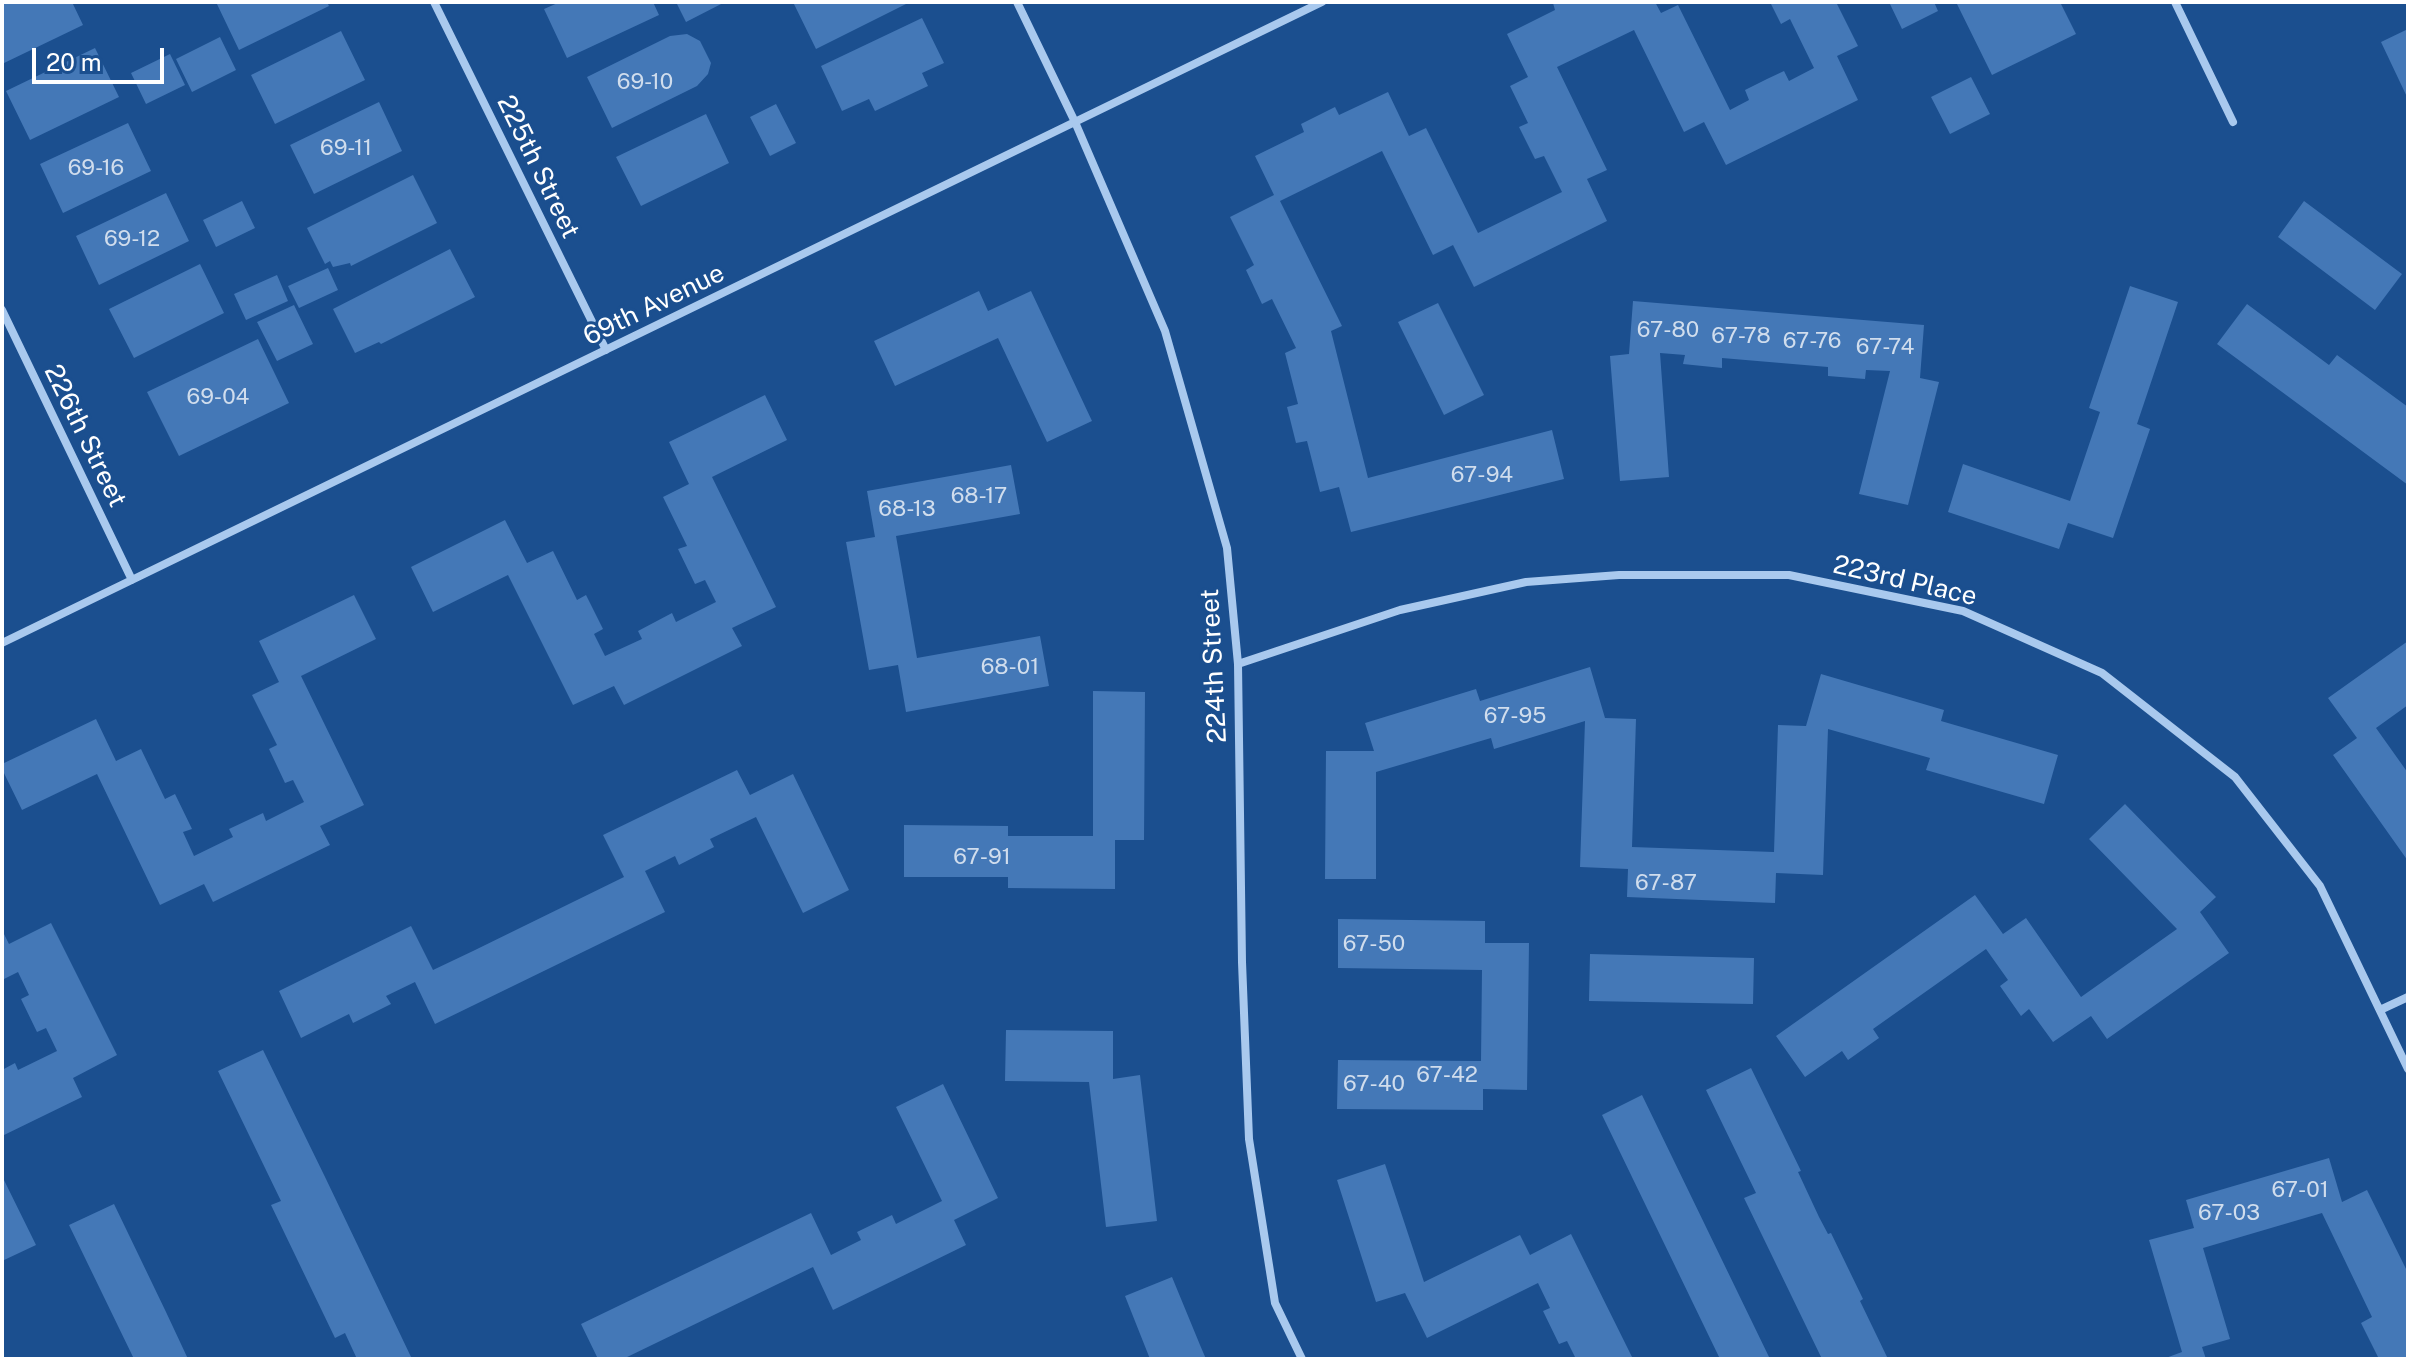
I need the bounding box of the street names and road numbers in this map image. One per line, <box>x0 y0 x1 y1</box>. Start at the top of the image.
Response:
street label: 225th Street <box>490 91 586 243</box>
street label: 69th Avenue <box>578 257 730 353</box>
street label: 226th Street <box>37 360 133 512</box>
street label: 223rd Place <box>1830 549 1980 613</box>
street label: 224th Street <box>1194 588 1234 744</box>

